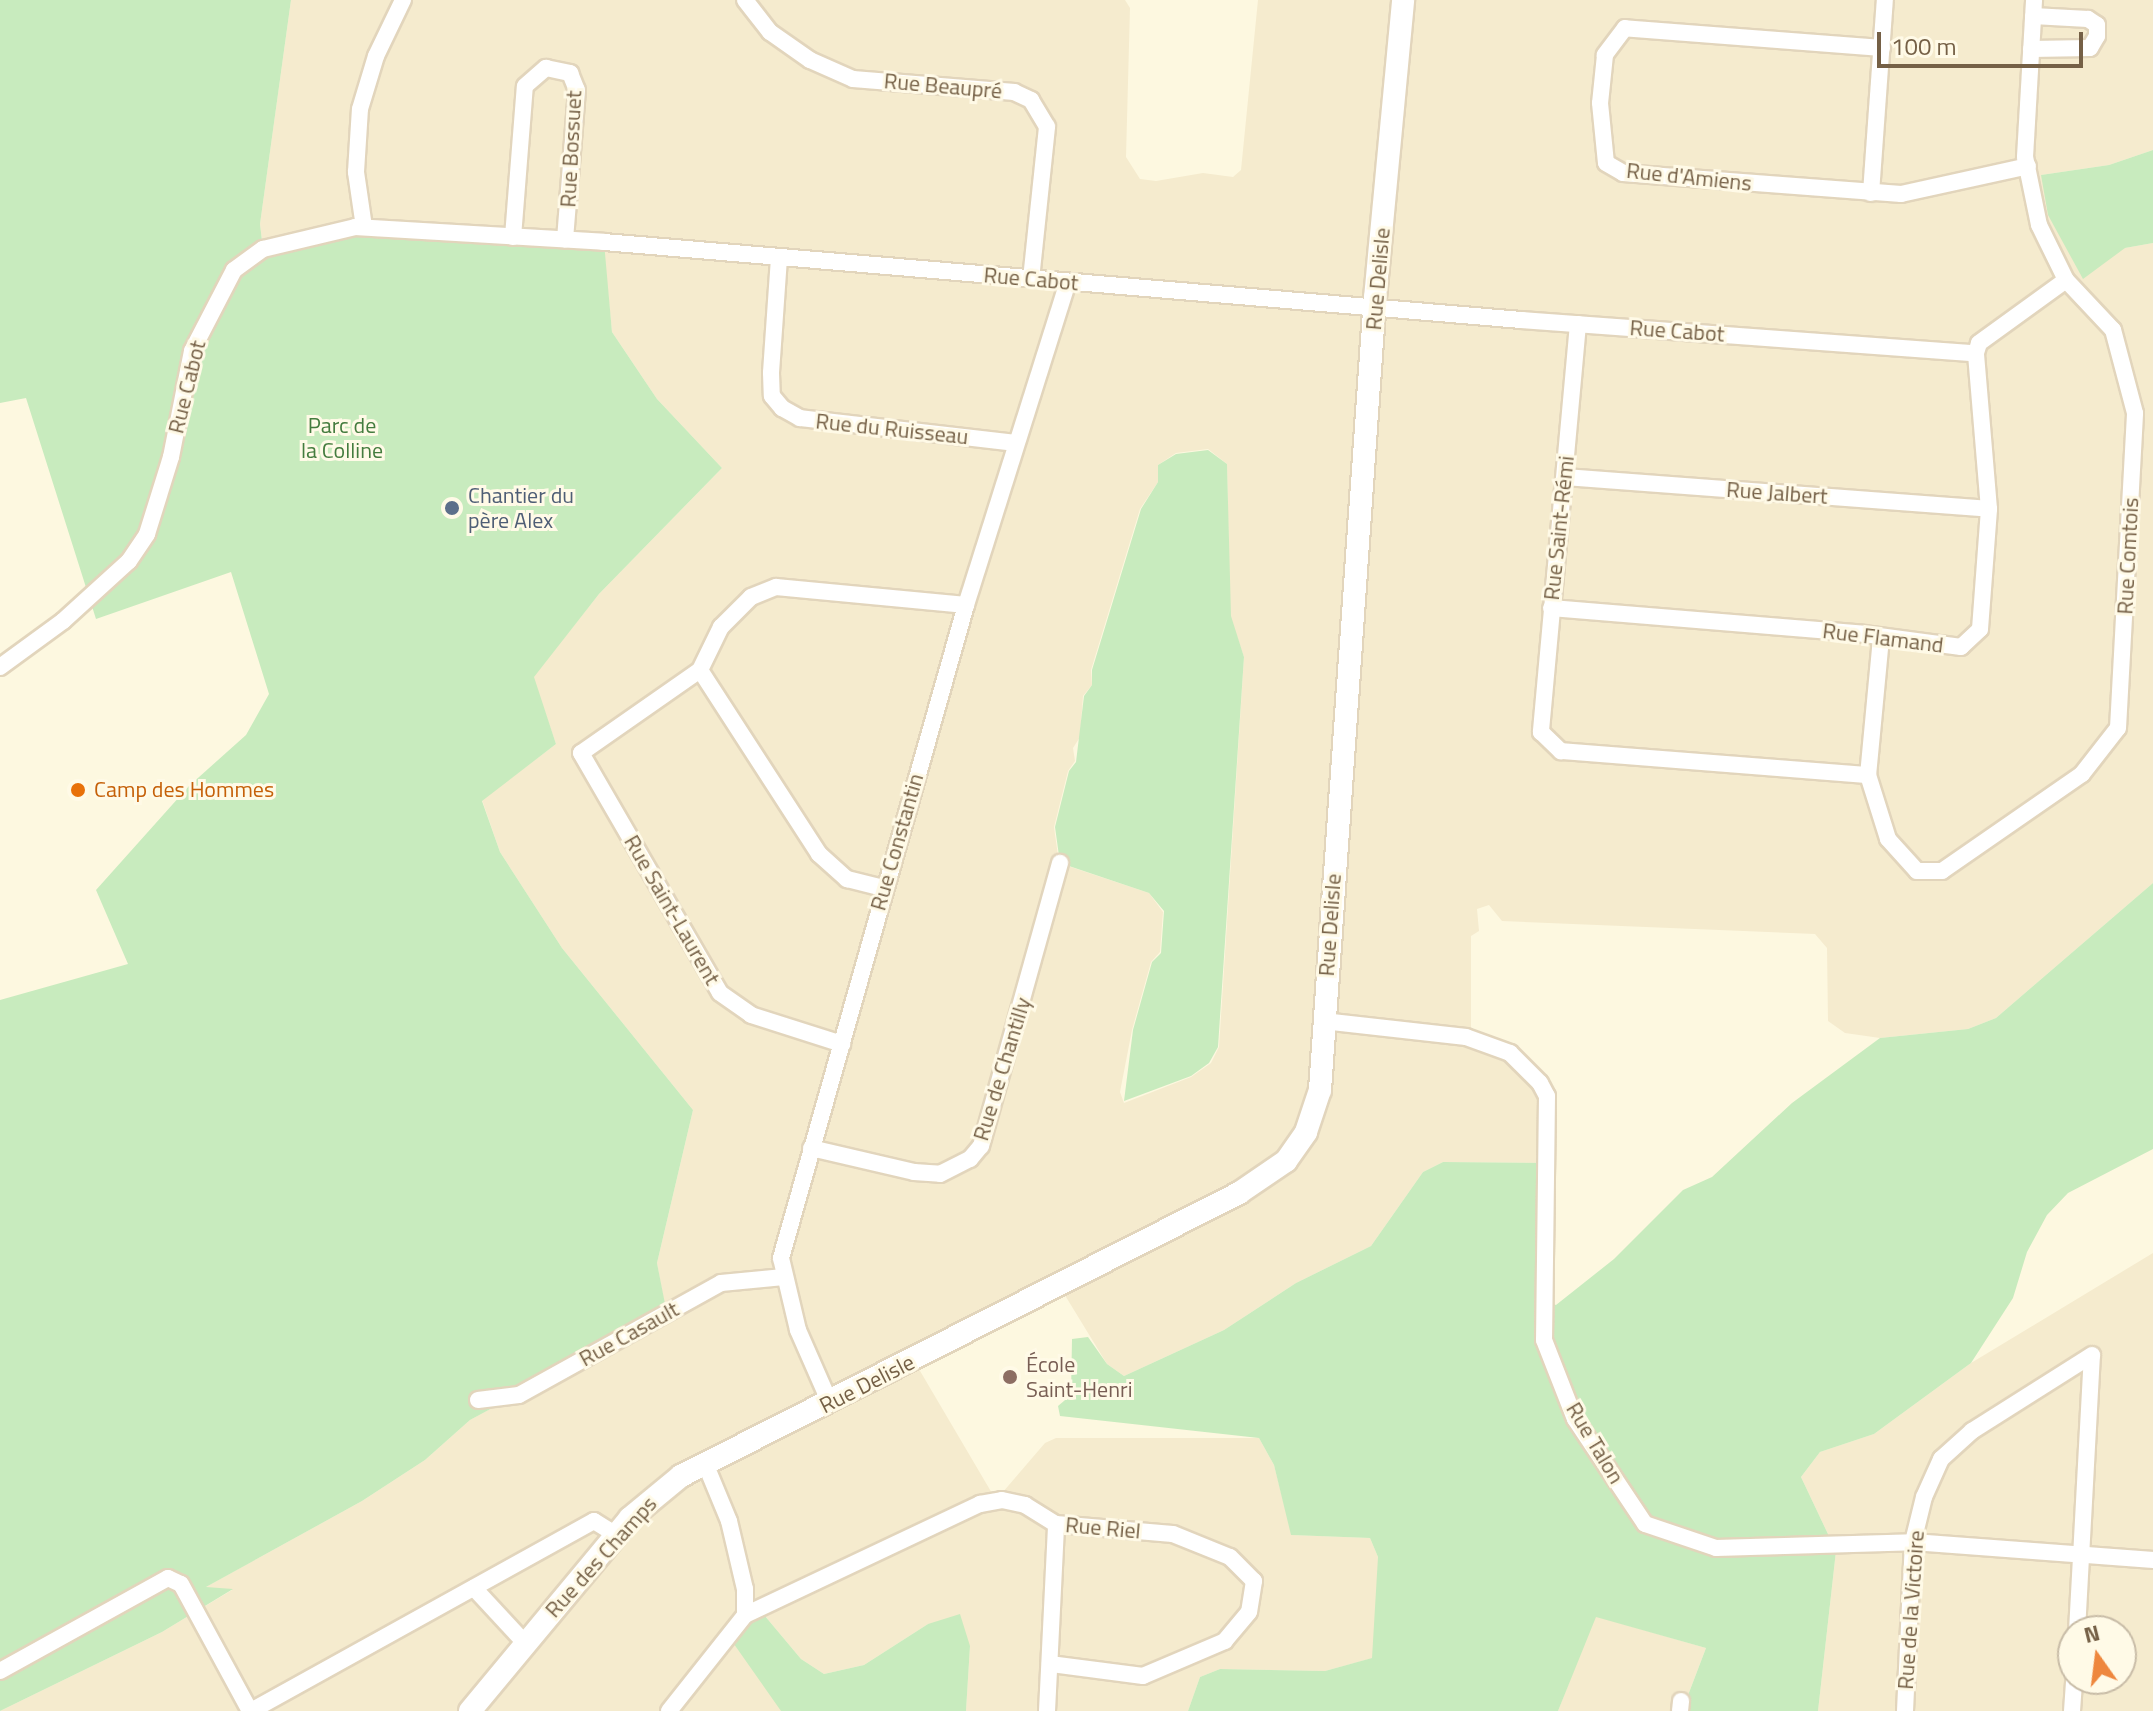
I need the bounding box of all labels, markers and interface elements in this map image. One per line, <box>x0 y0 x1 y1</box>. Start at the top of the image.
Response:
scale bar <box>1881 16 2087 66</box>
text: 100 m <box>1891 28 1957 64</box>
street label: Rue Beaupré <box>883 68 1003 104</box>
street label: Rue Bossuet <box>555 90 587 208</box>
street label: Rue d'Amiens <box>1625 157 1753 197</box>
street label: Rue Delisle <box>1360 227 1396 331</box>
street label: Rue Cabot <box>983 262 1079 296</box>
street label: Rue Cabot <box>1629 315 1725 347</box>
street label: Rue Cabot <box>163 338 211 436</box>
street label: Rue du Ruisseau <box>814 408 970 450</box>
park label: Parc de la Colline <box>301 412 383 464</box>
street label: Rue Saint-Rémi <box>1538 454 1580 602</box>
street label: Rue Jalbert <box>1725 476 1829 510</box>
place label: Chantier du père Alex <box>468 482 574 534</box>
street label: Rue Comtois <box>2112 497 2144 615</box>
marker: Chantier du père Alex <box>443 499 461 517</box>
street label: Rue Flamand <box>1821 617 1945 659</box>
street label: Rue Constantin <box>865 770 929 914</box>
place label: Camp des Hommes <box>94 777 274 803</box>
marker: Camp des Hommes <box>69 781 87 799</box>
street label: Rue Saint-Laurent <box>618 830 726 990</box>
street label: Rue Delisle <box>1313 873 1347 977</box>
street label: Rue de Chantilly <box>968 994 1036 1144</box>
street label: Rue Casault <box>575 1296 683 1372</box>
street label: Rue Delisle <box>815 1349 919 1419</box>
place label: École Saint-Henri <box>1026 1351 1132 1402</box>
marker: École Saint-Henri <box>1001 1368 1019 1386</box>
street label: Rue Talon <box>1560 1398 1630 1488</box>
street label: Rue des Champs <box>540 1491 662 1623</box>
street label: Rue Riel <box>1064 1512 1142 1544</box>
street label: Rue de la Victoire <box>1892 1530 1930 1690</box>
north arrow <box>2057 1615 2137 1695</box>
text: N <box>2080 1615 2103 1652</box>

